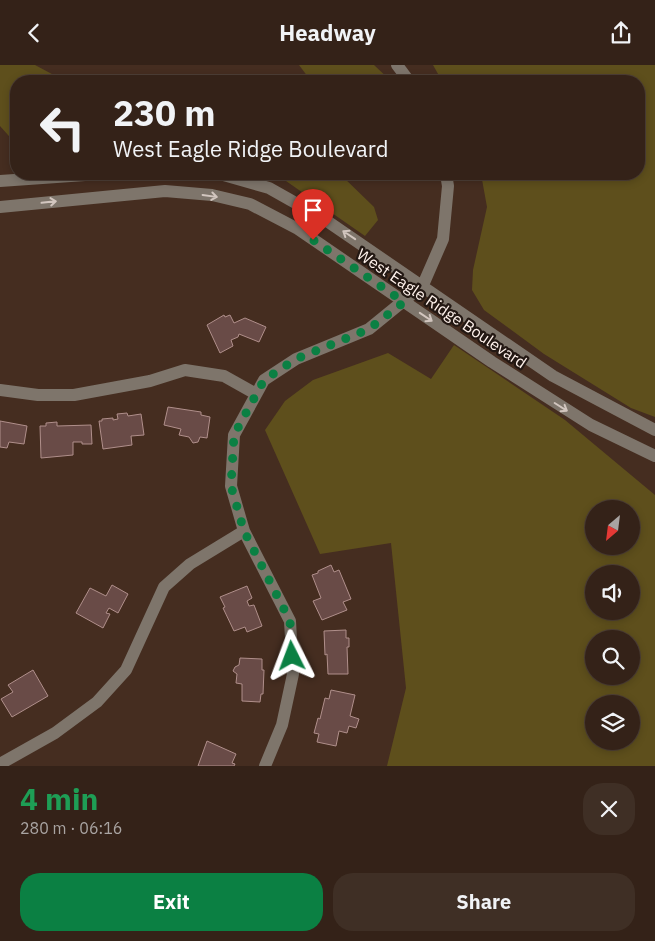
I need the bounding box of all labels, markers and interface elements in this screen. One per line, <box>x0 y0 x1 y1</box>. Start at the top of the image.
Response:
text: Headway <box>279 18 376 47</box>
icon: back <box>20 19 48 47</box>
icon: share <box>607 19 635 47</box>
text: 230 m <box>113 90 216 136</box>
icon: left <box>30 95 95 160</box>
text: West Eagle Ridge Boulevard <box>113 134 389 163</box>
pin <box>292 189 334 240</box>
one-way arrow <box>202 191 218 201</box>
icon: arrive <box>299 196 327 224</box>
one-way arrow <box>40 198 56 207</box>
one-way arrow <box>342 230 356 240</box>
street label: West Eagle Ridge Boulevard <box>353 244 531 372</box>
one-way arrow <box>418 312 432 322</box>
one-way arrow <box>554 402 568 412</box>
north arrow <box>585 500 640 555</box>
map controls <box>585 500 640 750</box>
button: sound <box>585 565 640 620</box>
position arrow <box>265 629 317 681</box>
button: search <box>585 630 640 685</box>
button: layers <box>585 695 640 750</box>
text: 4 min <box>20 779 98 818</box>
button: close <box>583 783 635 835</box>
text: 280 m · 06:16 <box>20 818 122 838</box>
button: Exit <box>20 873 323 931</box>
button: Share <box>333 873 635 931</box>

